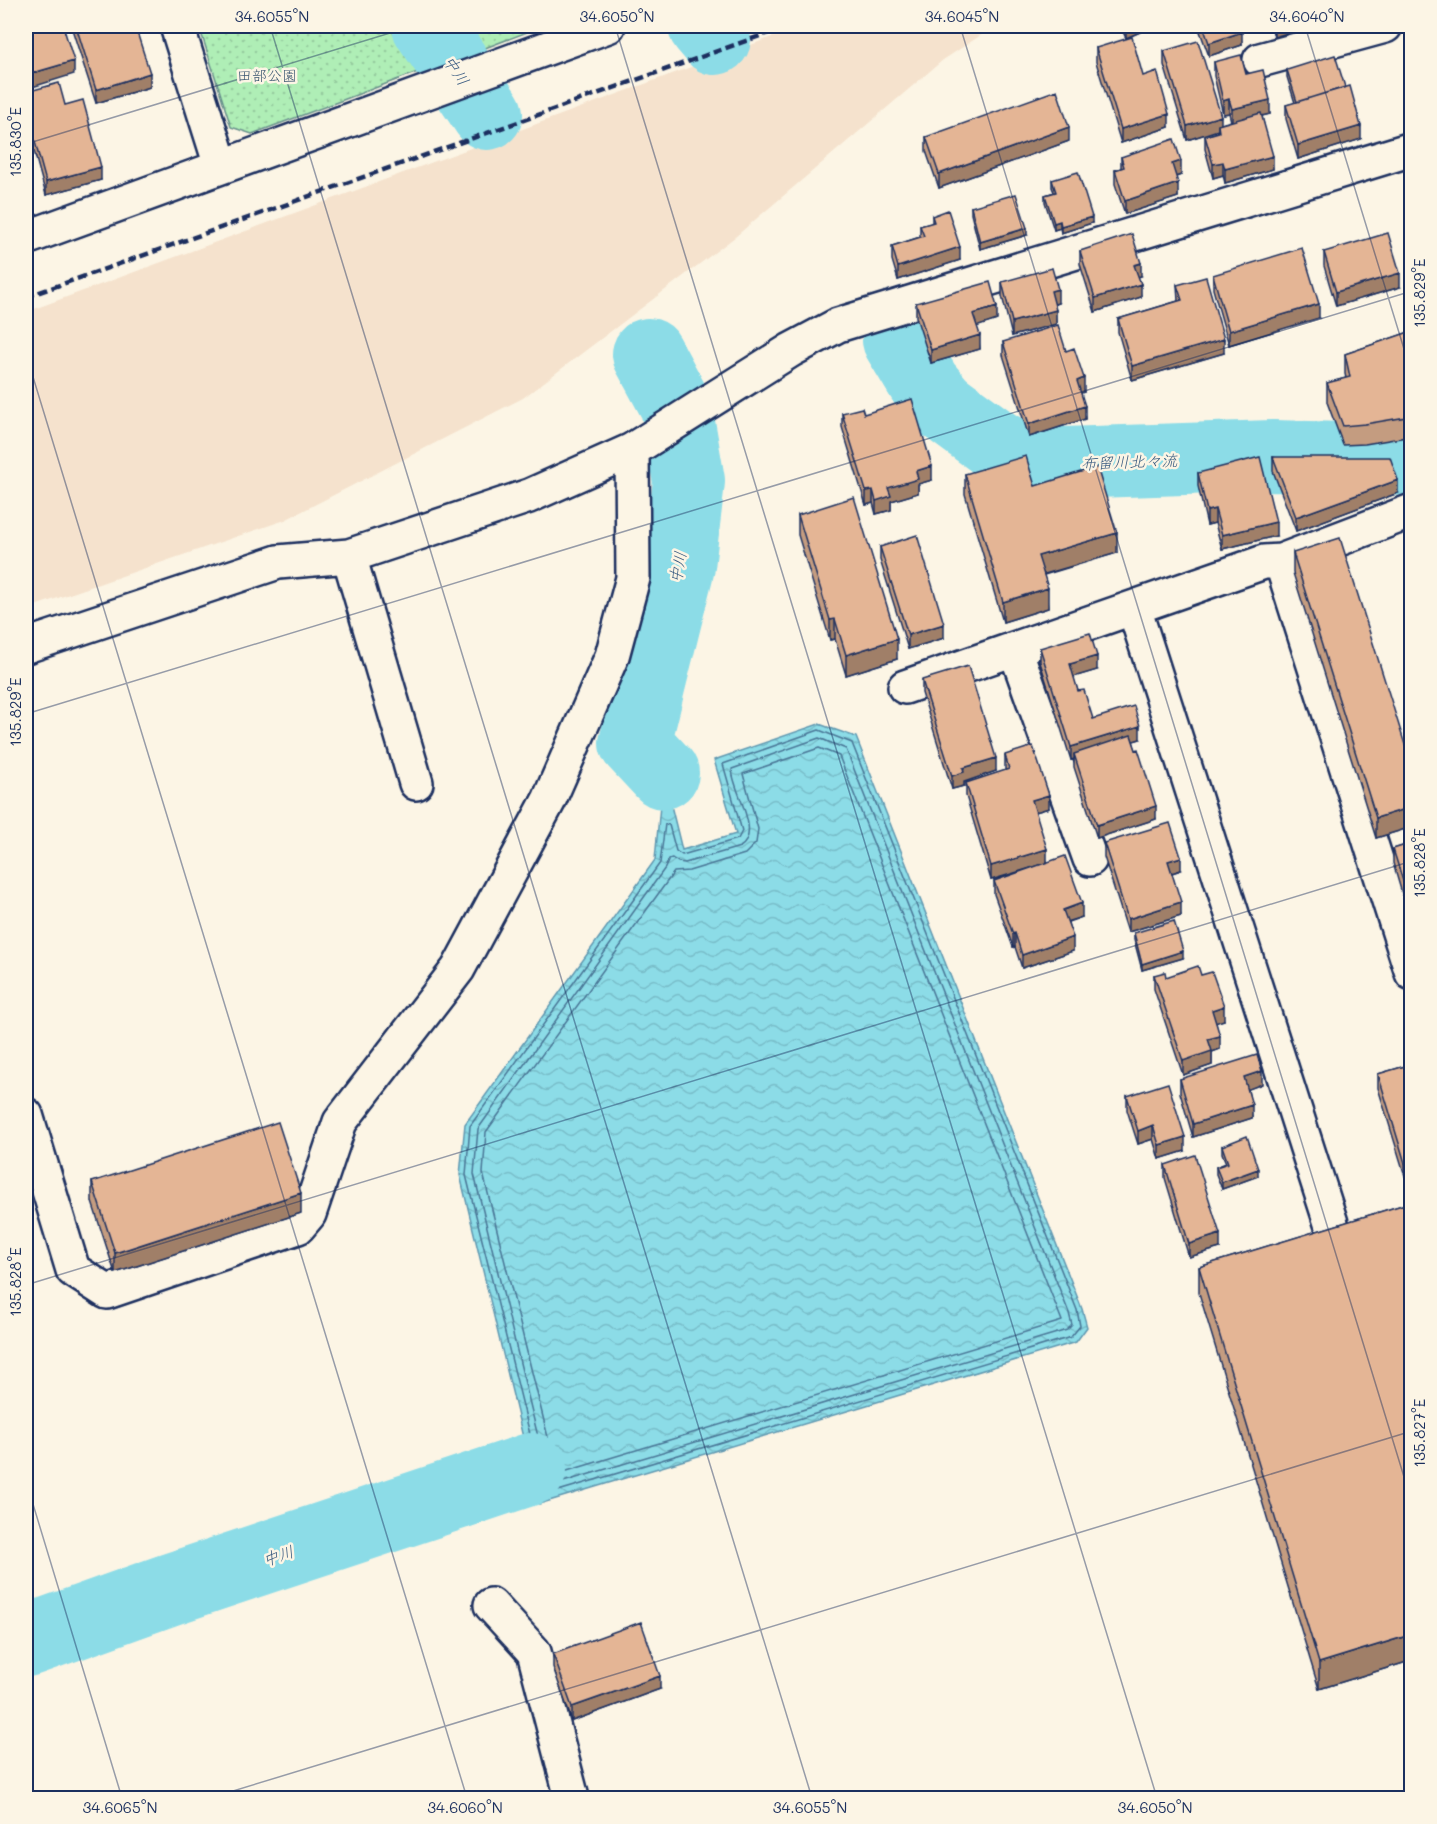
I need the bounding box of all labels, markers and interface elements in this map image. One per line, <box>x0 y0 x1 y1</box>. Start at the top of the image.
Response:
text: 34.6055°N <box>235 6 309 26</box>
text: 34.6050°N <box>579 6 655 26</box>
text: 34.6045°N <box>925 6 999 26</box>
text: 34.6040°N <box>1269 6 1345 26</box>
water label: 中川 <box>439 51 475 89</box>
park label: 田部公園 <box>237 65 297 85</box>
text: 135.830°E <box>5 107 25 177</box>
text: 135.829°E <box>1409 258 1429 328</box>
water label: 布留川北々流 <box>1081 449 1178 473</box>
water label: 中川 <box>664 549 690 585</box>
text: 135.829°E <box>5 677 25 747</box>
text: 135.828°E <box>1409 828 1429 898</box>
text: 135.828°E <box>5 1247 25 1317</box>
text: 135.827°E <box>1409 1398 1429 1467</box>
water label: 中川 <box>259 1540 297 1570</box>
text: 34.6065°N <box>82 1797 158 1817</box>
text: 34.6060°N <box>427 1797 503 1817</box>
text: 34.6055°N <box>773 1797 847 1817</box>
text: 34.6050°N <box>1117 1797 1193 1817</box>

